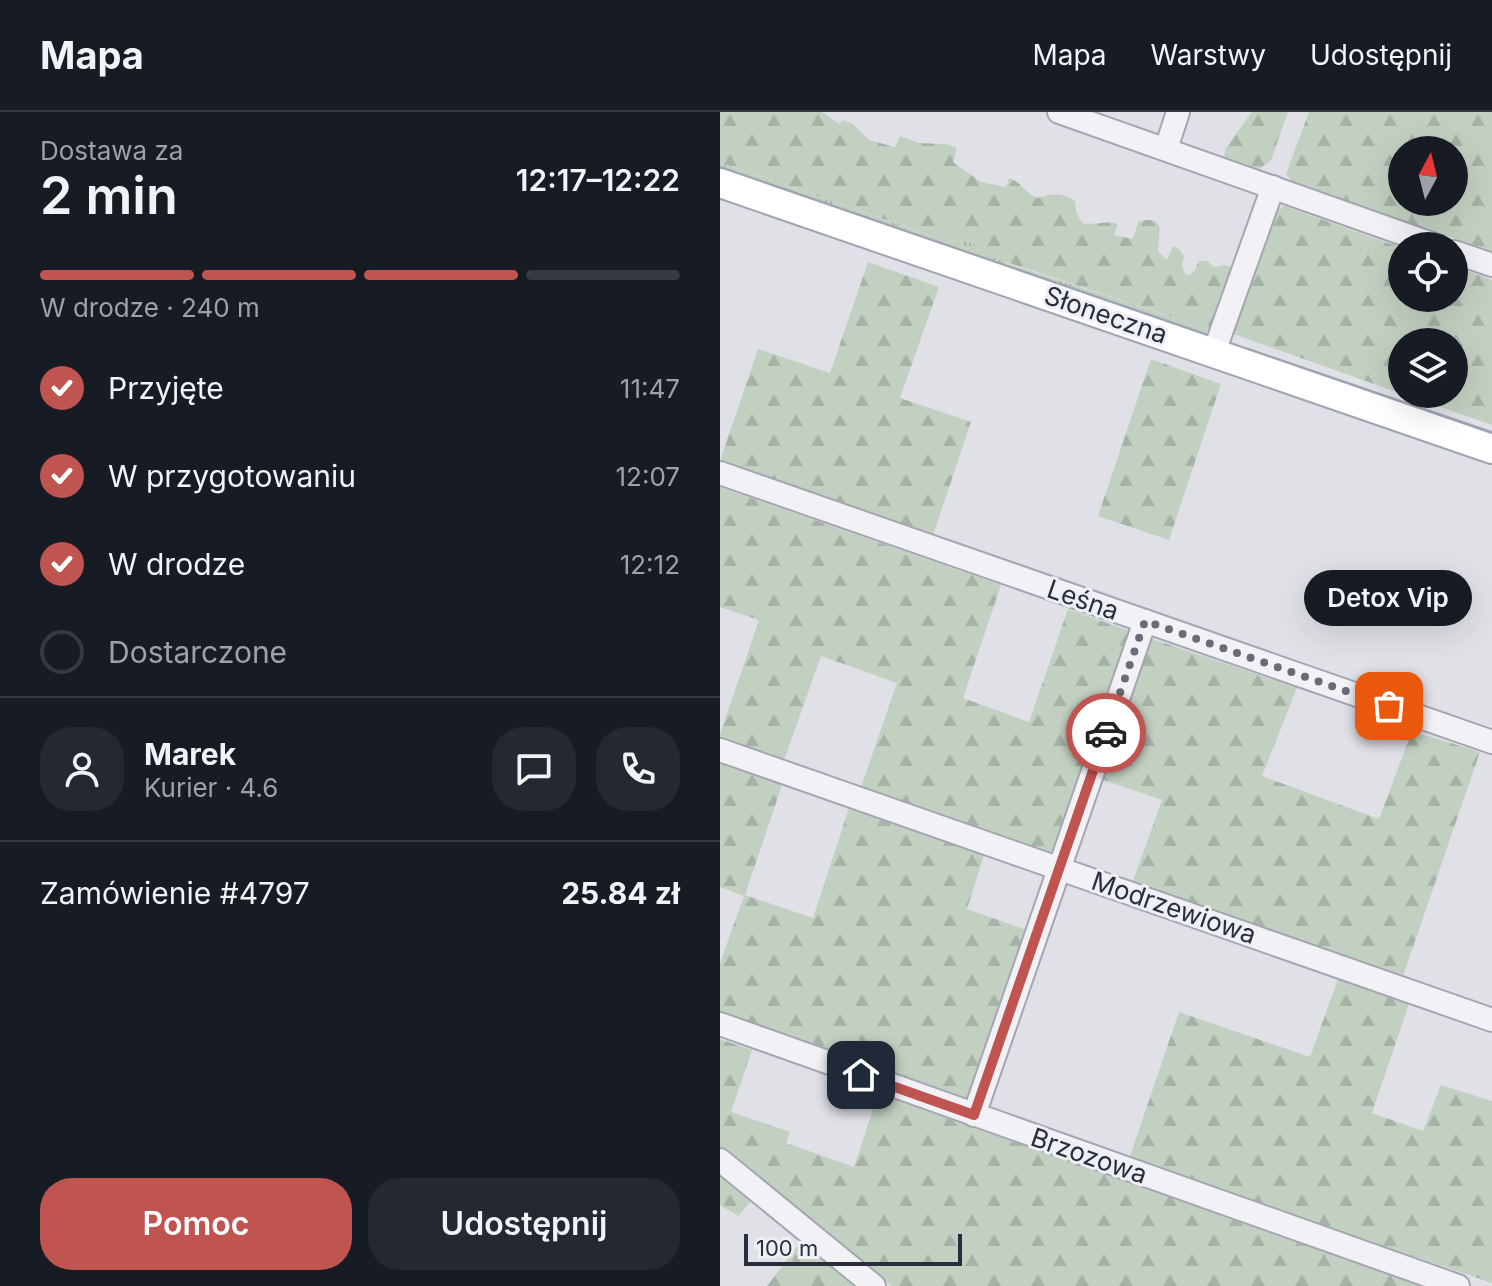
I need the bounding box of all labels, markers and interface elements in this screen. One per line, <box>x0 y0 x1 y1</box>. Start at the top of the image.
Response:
text: Mapa <box>40 32 144 78</box>
text: Mapa <box>1032 38 1107 72</box>
text: Warstwy <box>1151 38 1266 72</box>
text: Udostępnij <box>1310 38 1452 72</box>
text: Dostawa za <box>40 135 183 166</box>
north arrow <box>1388 136 1468 216</box>
map controls <box>1388 136 1468 408</box>
text: 12:17–12:22 <box>516 162 680 198</box>
text: 2 min <box>40 164 178 227</box>
button: locate <box>1388 232 1468 312</box>
street label: Słoneczna <box>1041 279 1172 350</box>
text: W drodze · 240 m <box>40 292 260 323</box>
button: layers <box>1388 328 1468 408</box>
icon: check <box>40 366 84 410</box>
text: Przyjęte <box>108 370 224 406</box>
text: 11:47 <box>620 373 680 404</box>
icon: check <box>40 454 84 498</box>
text: W przygotowaniu <box>108 458 356 494</box>
text: 12:07 <box>615 461 680 492</box>
icon: check <box>40 542 84 586</box>
text: W drodze <box>108 546 245 582</box>
text: 12:12 <box>620 549 680 580</box>
callout: Detox Vip <box>1305 570 1473 626</box>
street label: Leśna <box>1043 573 1123 626</box>
text: Detox Vip <box>1327 582 1449 613</box>
text: Dostarczone <box>108 634 287 670</box>
pin <box>1355 672 1423 740</box>
icon: bag <box>1367 684 1411 728</box>
courier <box>1066 693 1146 773</box>
icon: car <box>1084 711 1128 755</box>
button: person <box>40 727 124 811</box>
button: chat <box>492 727 576 811</box>
button: phone <box>596 727 680 811</box>
text: Marek <box>144 736 236 772</box>
text: Kurier · 4.6 <box>144 772 278 803</box>
street label: Modrzewiowa <box>1088 865 1261 950</box>
text: Zamówienie #4797 <box>40 875 310 911</box>
text: 25.84 zł <box>561 875 680 911</box>
pin <box>827 1041 895 1109</box>
icon: home <box>839 1053 883 1097</box>
street label: Brzozowa <box>1027 1121 1151 1190</box>
button: Pomoc <box>40 1178 352 1270</box>
button: Udostępnij <box>368 1178 680 1270</box>
scale bar <box>744 1230 962 1266</box>
text: 100 m <box>756 1235 818 1261</box>

